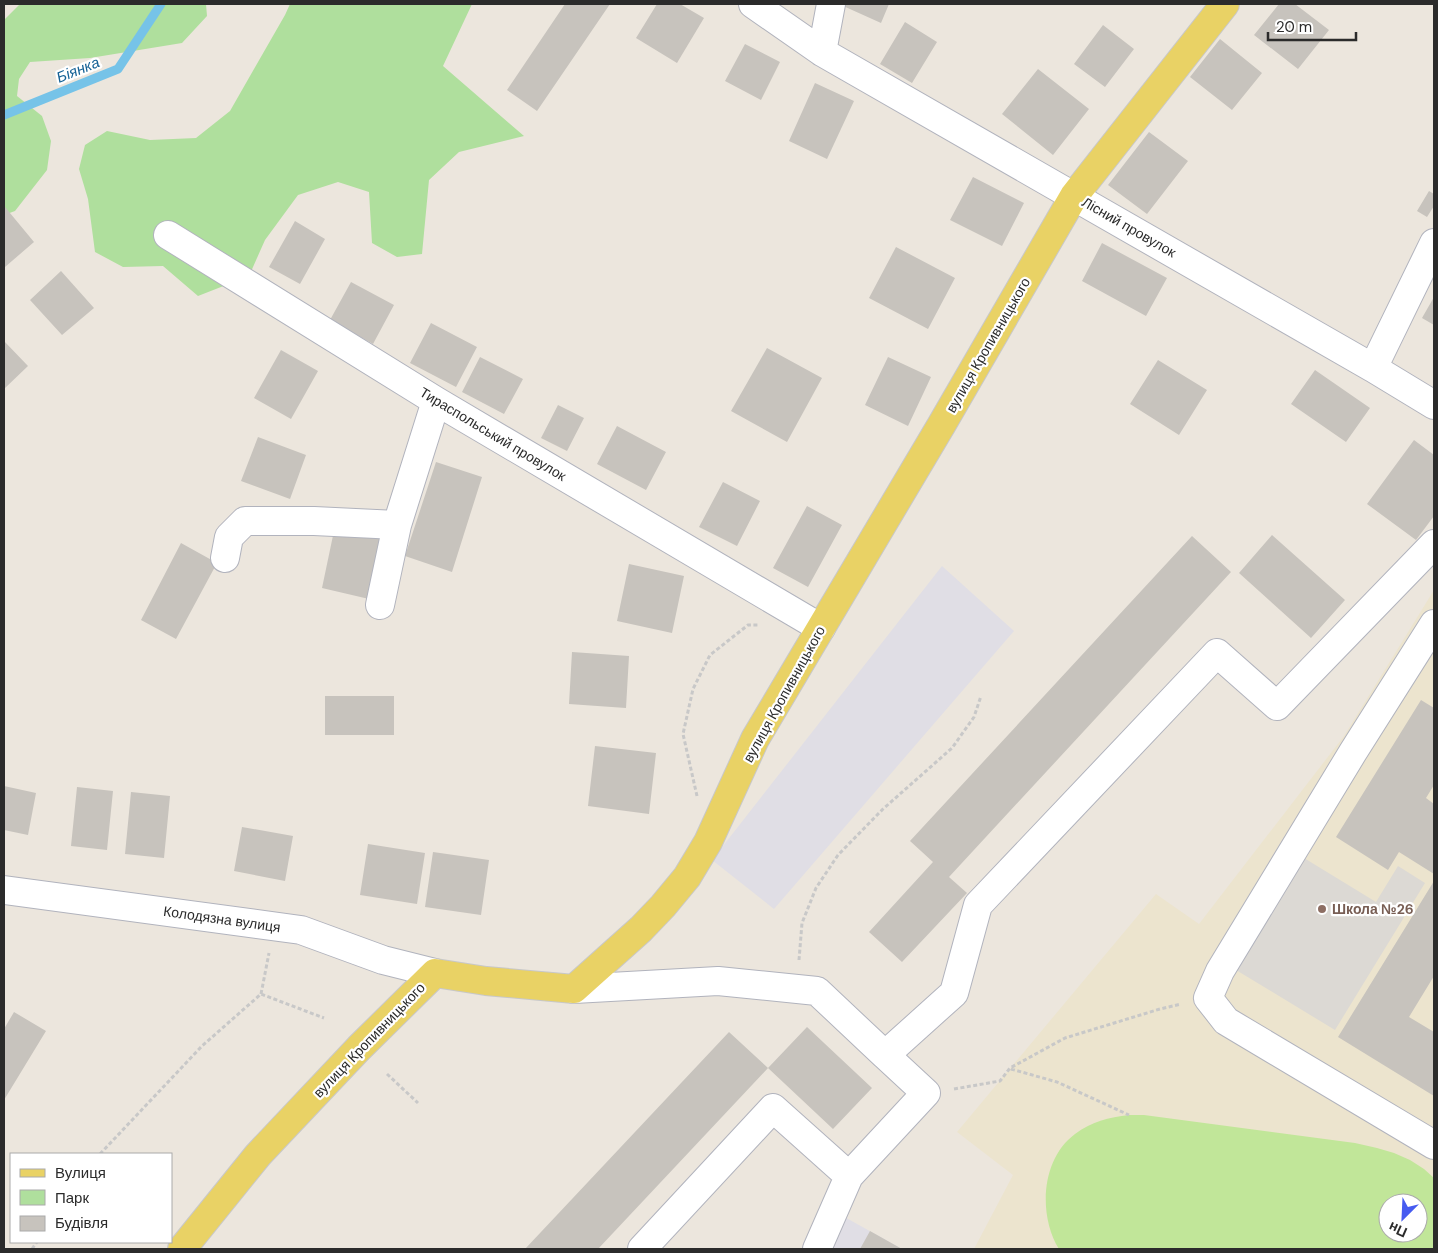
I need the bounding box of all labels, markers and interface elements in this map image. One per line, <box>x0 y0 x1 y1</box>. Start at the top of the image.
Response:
scale bar <box>1268 10 1356 42</box>
text: 20 m <box>1276 17 1312 37</box>
water label: Біянка <box>53 52 103 88</box>
street label: Лісний провулок <box>1079 193 1180 262</box>
street label: вулиця Кропивницького <box>942 274 1034 416</box>
street label: Тираспольський провулок <box>416 383 570 485</box>
street label: вулиця Кропивницького <box>739 622 829 765</box>
place label: Школа №26 <box>1332 900 1414 918</box>
street label: Колодязна вулиця <box>162 902 282 936</box>
marker: Школа №26 <box>1316 903 1328 915</box>
street label: вулиця Кропивницького <box>309 978 429 1101</box>
legend <box>10 1153 172 1243</box>
text: Вулиця <box>55 1163 106 1183</box>
text: Парк <box>55 1188 89 1208</box>
north arrow <box>1378 1193 1428 1243</box>
text: Будівля <box>55 1213 108 1233</box>
text: Пн <box>1386 1218 1410 1242</box>

